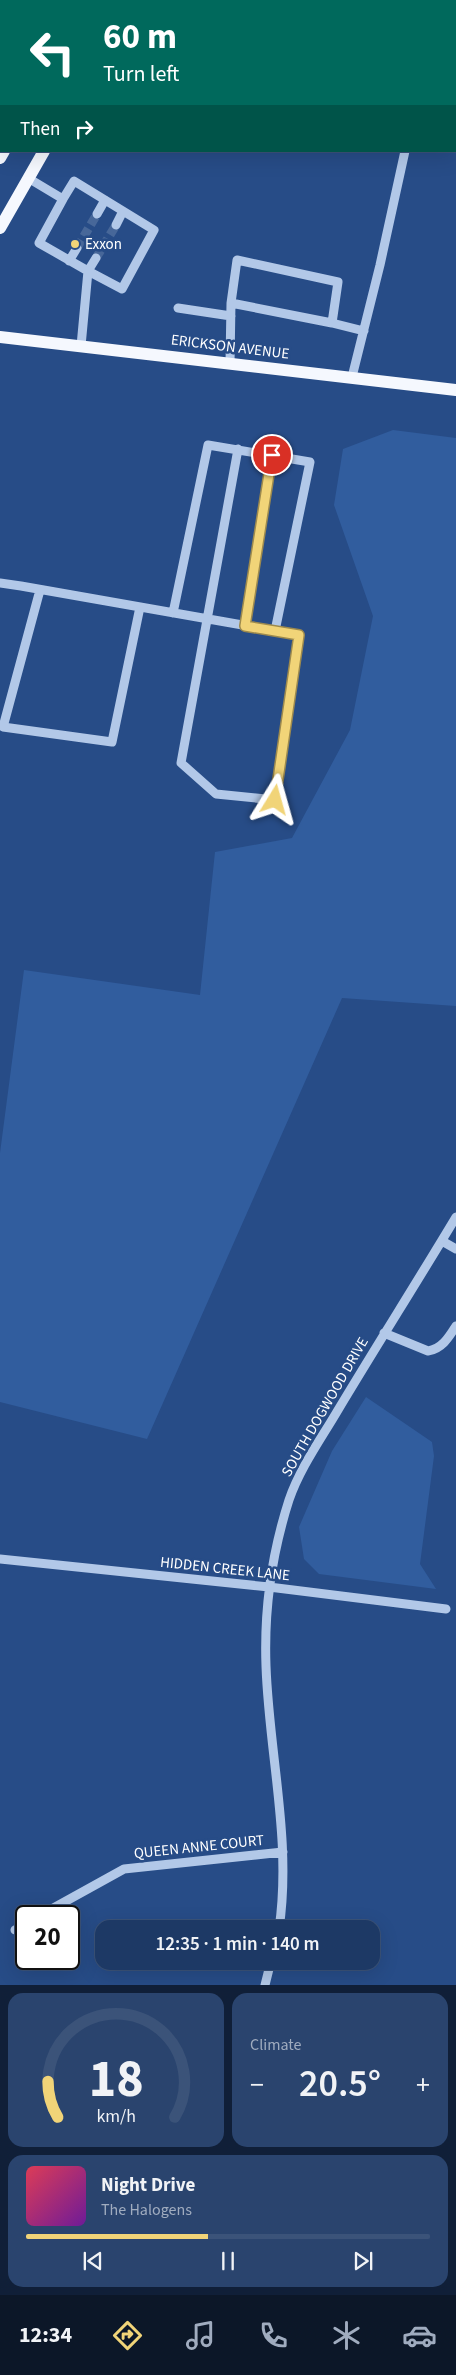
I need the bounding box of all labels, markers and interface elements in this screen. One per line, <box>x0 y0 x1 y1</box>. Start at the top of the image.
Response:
text: 60 m <box>103 12 177 62</box>
icon: left <box>20 20 85 85</box>
text: Turn left <box>103 58 179 90</box>
icon: right <box>70 115 98 143</box>
text: Then <box>20 116 60 143</box>
place label: Exxon <box>85 234 122 255</box>
marker: Exxon <box>69 238 81 250</box>
street label: ERICKSON AVENUE <box>170 329 290 365</box>
pin <box>251 434 293 476</box>
icon: arrive <box>258 441 286 469</box>
position arrow <box>248 773 300 825</box>
street label: SOUTH DOGWOOD DRIVE <box>276 1333 374 1481</box>
street label: HIDDEN CREEK LANE <box>159 1552 291 1586</box>
street label: QUEEN ANNE COURT <box>133 1830 265 1864</box>
speed limit sign: 20 <box>15 1905 80 1970</box>
text: 12:35 · 1 min · 140 m <box>155 1931 320 1958</box>
text: Climate <box>250 2034 301 2056</box>
text: 18 <box>89 2043 143 2117</box>
text: 20.5° <box>299 2057 381 2111</box>
text: − <box>250 2065 264 2105</box>
text: + <box>416 2065 430 2105</box>
text: km/h <box>96 2104 136 2129</box>
text: Night Drive <box>101 2172 195 2199</box>
text: The Halogens <box>101 2199 192 2221</box>
icon: previous <box>79 2247 107 2275</box>
icon: pause <box>214 2247 242 2275</box>
icon: next <box>349 2247 377 2275</box>
icon: directions <box>110 2318 145 2353</box>
icon: music <box>183 2318 218 2353</box>
icon: phone <box>256 2318 291 2353</box>
icon: climate <box>329 2318 364 2353</box>
icon: car <box>402 2318 437 2353</box>
text: 12:34 <box>19 2319 72 2351</box>

